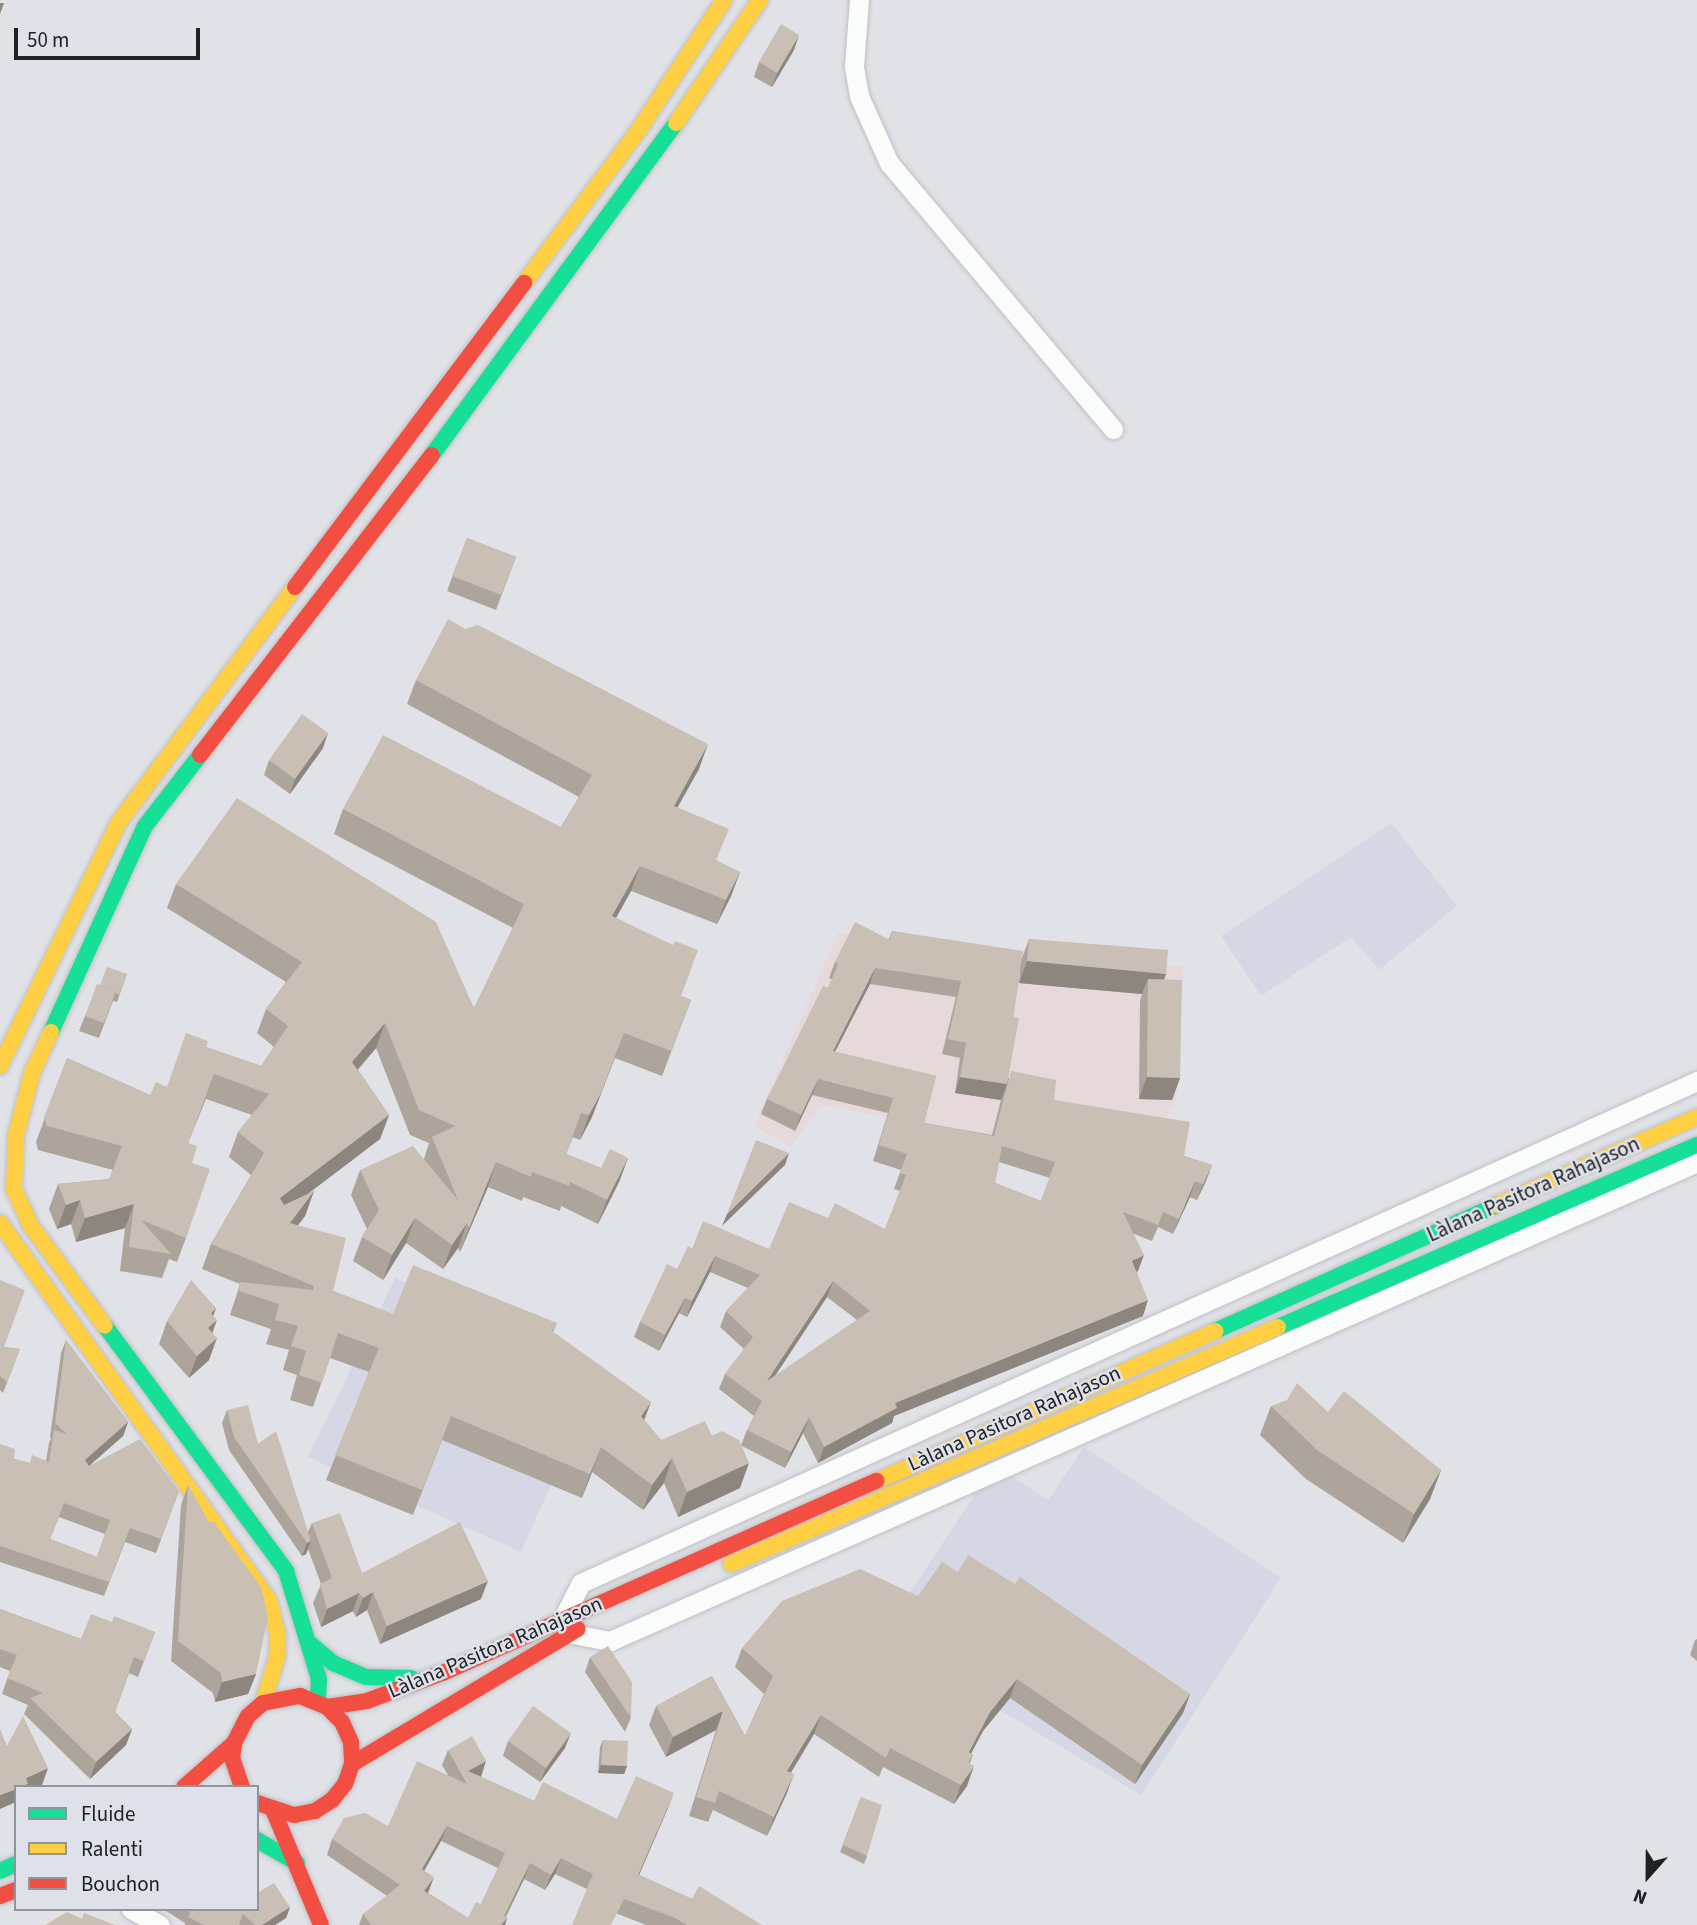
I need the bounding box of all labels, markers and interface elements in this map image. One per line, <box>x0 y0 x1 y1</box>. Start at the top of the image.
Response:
scale bar <box>18 14 203 58</box>
text: 50 m <box>27 25 69 55</box>
street label: Làlana Pasitora Rahajason <box>1423 1131 1643 1247</box>
street label: Làlana Pasitora Rahajason <box>904 1360 1124 1476</box>
street label: Làlana Pasitora Rahajason <box>384 1590 606 1704</box>
legend <box>14 1785 259 1911</box>
text: Fluide <box>81 1799 135 1829</box>
text: Ralenti <box>81 1834 143 1864</box>
north arrow <box>1613 1841 1683 1911</box>
text: Bouchon <box>81 1869 160 1899</box>
text: N <box>1630 1881 1651 1911</box>

